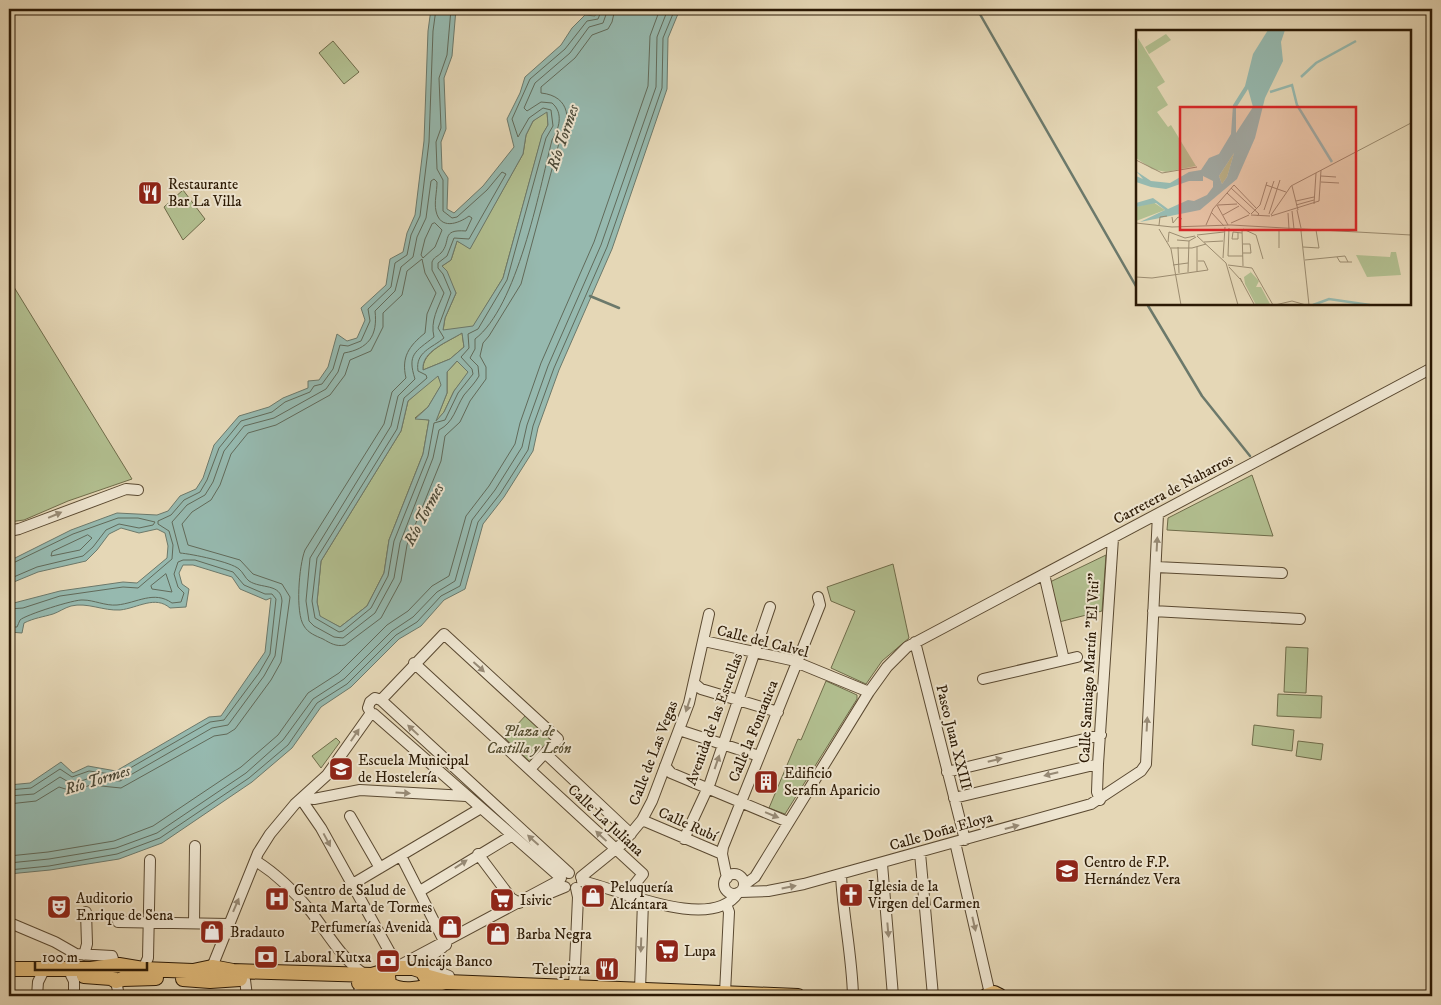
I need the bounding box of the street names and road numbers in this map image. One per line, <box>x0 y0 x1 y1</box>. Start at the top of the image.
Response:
street label: Carretera de Naharros <box>1110 450 1236 529</box>
street label: Calle Santiago Martín "El Viti" <box>1075 573 1104 763</box>
street label: Calle del Calvel <box>715 621 811 662</box>
street label: Avenida de las Estrellas <box>682 650 747 788</box>
street label: Calle la Fontanica <box>724 677 783 785</box>
street label: Paseo Juan XXIII <box>931 683 976 792</box>
street label: Calle de Las Vegas <box>625 698 682 808</box>
street label: Calle La Juliana <box>564 780 648 861</box>
street label: Calle Rubí <box>655 803 721 846</box>
street label: Calle Doña Eloya <box>887 808 996 855</box>

